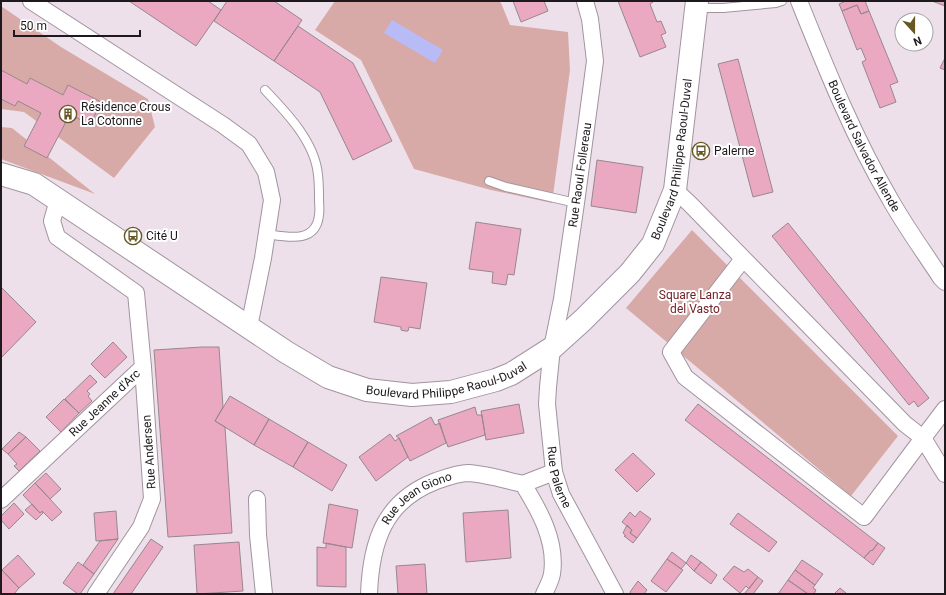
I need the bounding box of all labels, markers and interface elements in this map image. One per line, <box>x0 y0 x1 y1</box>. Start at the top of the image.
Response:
scale bar <box>14 12 140 38</box>
north arrow <box>894 12 934 52</box>
text: 50 m <box>20 19 47 33</box>
text: N <box>911 33 923 48</box>
street label: Boulevard Philippe Raoul-Duval <box>648 78 695 242</box>
street label: Boulevard Salvador Allende <box>825 78 903 214</box>
place label: Résidence Crous La Cotonne <box>81 100 171 128</box>
building icon: Résidence Crous La Cotonne <box>58 104 78 124</box>
street label: Rue Raoul Follereau <box>566 122 594 228</box>
bus stop icon: Palerne <box>691 141 711 161</box>
place label: Palerne <box>714 144 754 158</box>
bus stop icon: Cité U <box>123 226 143 246</box>
place label: Cité U <box>146 229 178 243</box>
park label: Square Lanza del Vasto <box>659 288 731 316</box>
street label: Boulevard Philippe Raoul-Duval <box>365 359 529 402</box>
street label: Rue Jeanne d'Arc <box>66 366 143 439</box>
street label: Rue Andersen <box>139 415 159 489</box>
street label: Rue Palerne <box>544 446 574 510</box>
street label: Rue Jean Giono <box>379 469 454 527</box>

